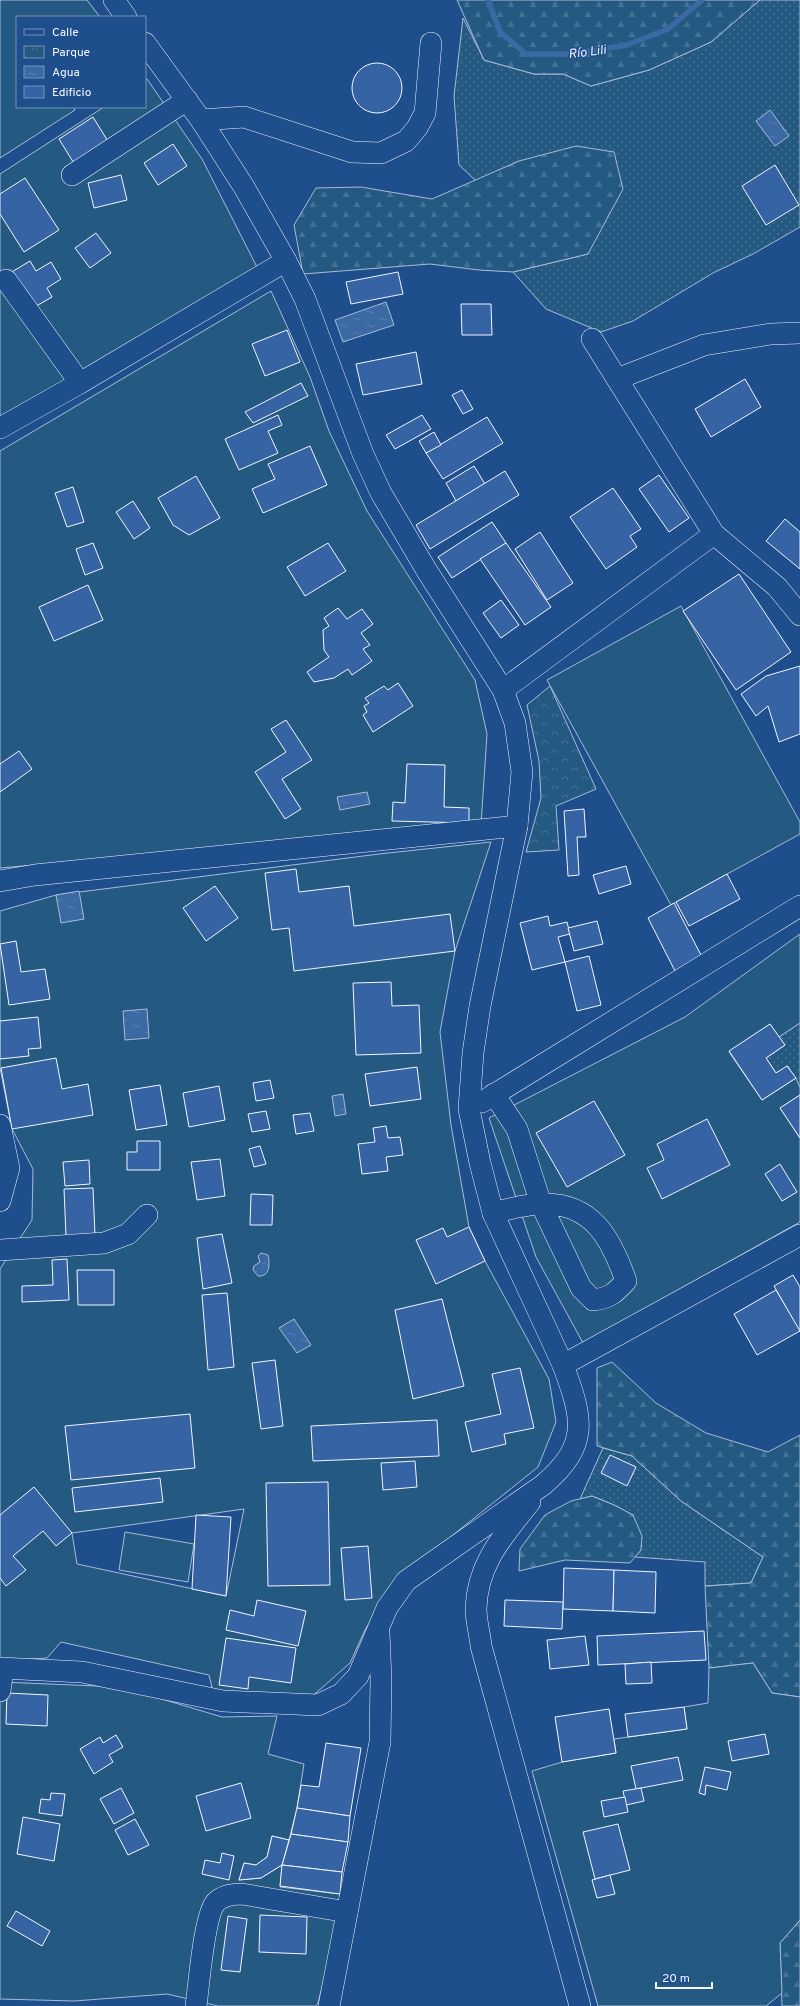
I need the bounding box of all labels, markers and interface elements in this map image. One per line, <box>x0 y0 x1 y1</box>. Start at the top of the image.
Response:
legend <box>16 16 146 108</box>
text: Calle <box>52 25 79 41</box>
water label: Río Lili <box>567 43 608 63</box>
text: Parque <box>52 45 90 61</box>
text: Agua <box>52 65 80 81</box>
text: Edificio <box>52 85 92 101</box>
scale bar <box>656 1964 712 1990</box>
text: 20 m <box>662 1971 690 1987</box>

